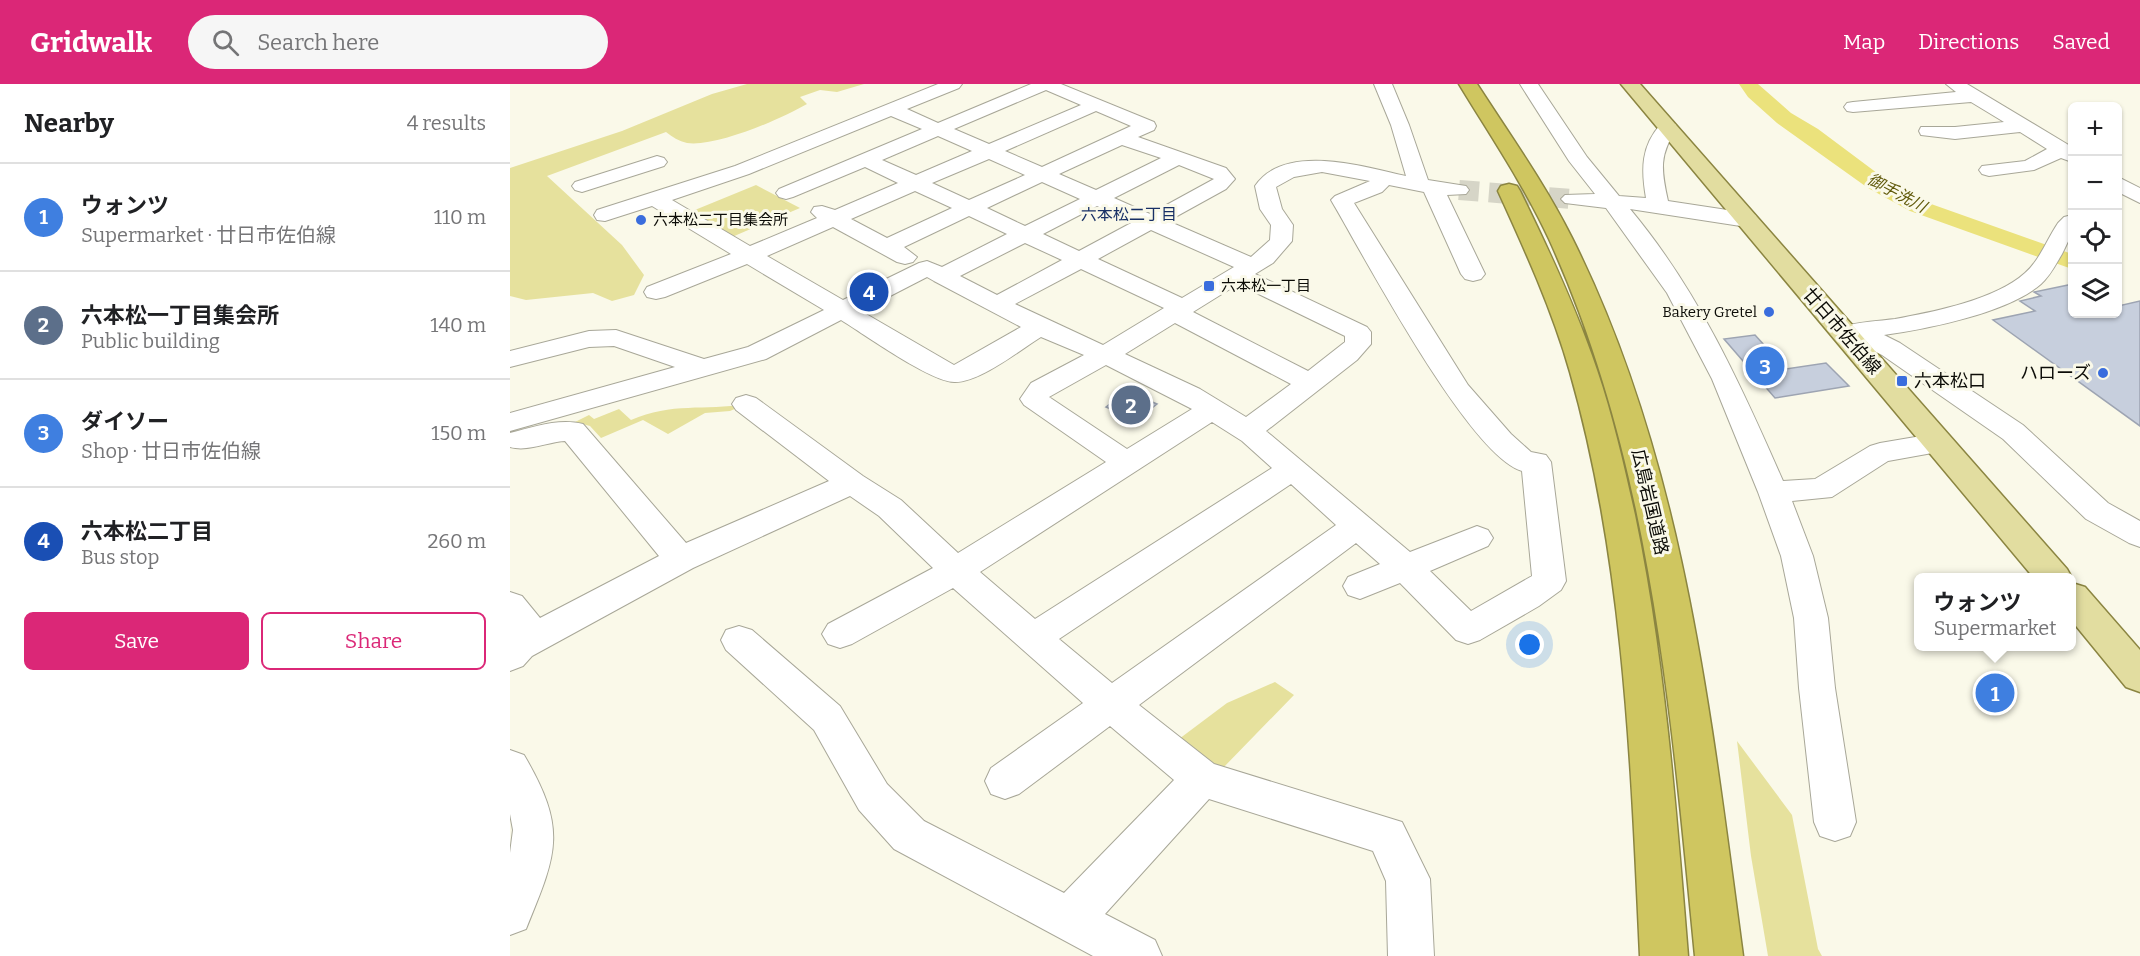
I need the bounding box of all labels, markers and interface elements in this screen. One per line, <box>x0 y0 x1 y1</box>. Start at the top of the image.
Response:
search box <box>188 15 608 69</box>
text: Gridwalk <box>30 26 152 59</box>
icon: search <box>209 26 242 59</box>
text: Search here <box>257 29 379 56</box>
text: Map <box>1843 29 1885 55</box>
text: Directions <box>1918 29 2019 55</box>
text: Saved <box>2052 29 2110 55</box>
map controls <box>2068 102 2122 318</box>
button: + <box>2068 102 2122 156</box>
text: Nearby <box>24 108 114 139</box>
text: 4 results <box>407 111 486 135</box>
button: − <box>2068 156 2122 210</box>
water label: 御手洗川 <box>1864 170 1931 217</box>
text: ウォンツ <box>81 192 169 219</box>
text: 1 <box>39 205 48 229</box>
text: 110 m <box>434 205 486 229</box>
district label: 六本松二丁目 <box>1081 205 1177 224</box>
button: locate <box>2068 210 2122 264</box>
place label: 六本松二丁目集会所 <box>653 211 788 229</box>
marker: 六本松二丁目集会所 <box>634 213 648 227</box>
text: Supermarket · 廿日市佐伯線 <box>81 223 336 247</box>
button: layers <box>2068 264 2122 318</box>
pin: 4 <box>850 270 888 314</box>
place label: 六本松一丁目 <box>1221 277 1311 295</box>
marker: 六本松一丁目 <box>1202 279 1216 293</box>
street label: 廿日市佐伯線 <box>1798 283 1886 379</box>
text: 六本松一丁目集会所 <box>81 302 279 329</box>
place label: Bakery Gretel <box>1662 303 1757 321</box>
marker: Bakery Gretel <box>1762 305 1776 319</box>
text: 2 <box>38 313 49 337</box>
text: 140 m <box>430 313 486 337</box>
text: Public building <box>81 329 220 353</box>
pin: 3 <box>1746 344 1784 388</box>
place label: ハローズ <box>2020 362 2091 384</box>
marker: ハローズ <box>2096 366 2110 380</box>
place label: 六本松口 <box>1914 370 1986 392</box>
marker: 六本松口 <box>1895 374 1909 388</box>
pin: 2 <box>1112 382 1150 428</box>
text: ダイソー <box>81 408 169 435</box>
text: 3 <box>38 421 49 445</box>
text: 150 m <box>431 421 486 445</box>
text: Shop · 廿日市佐伯線 <box>81 439 261 463</box>
street label: 広島岩国道路 <box>1627 447 1673 557</box>
text: 六本松二丁目 <box>81 518 213 545</box>
text: 4 <box>37 529 50 553</box>
text: 260 m <box>427 529 486 553</box>
text: Bus stop <box>81 545 159 569</box>
popup <box>1914 573 2076 651</box>
text: ウォンツ <box>1934 589 2022 616</box>
button: Save <box>24 612 249 670</box>
button: Share <box>261 612 486 670</box>
text: Supermarket <box>1934 616 2056 640</box>
your location <box>1515 630 1544 659</box>
pin: 1 <box>1976 670 2014 716</box>

